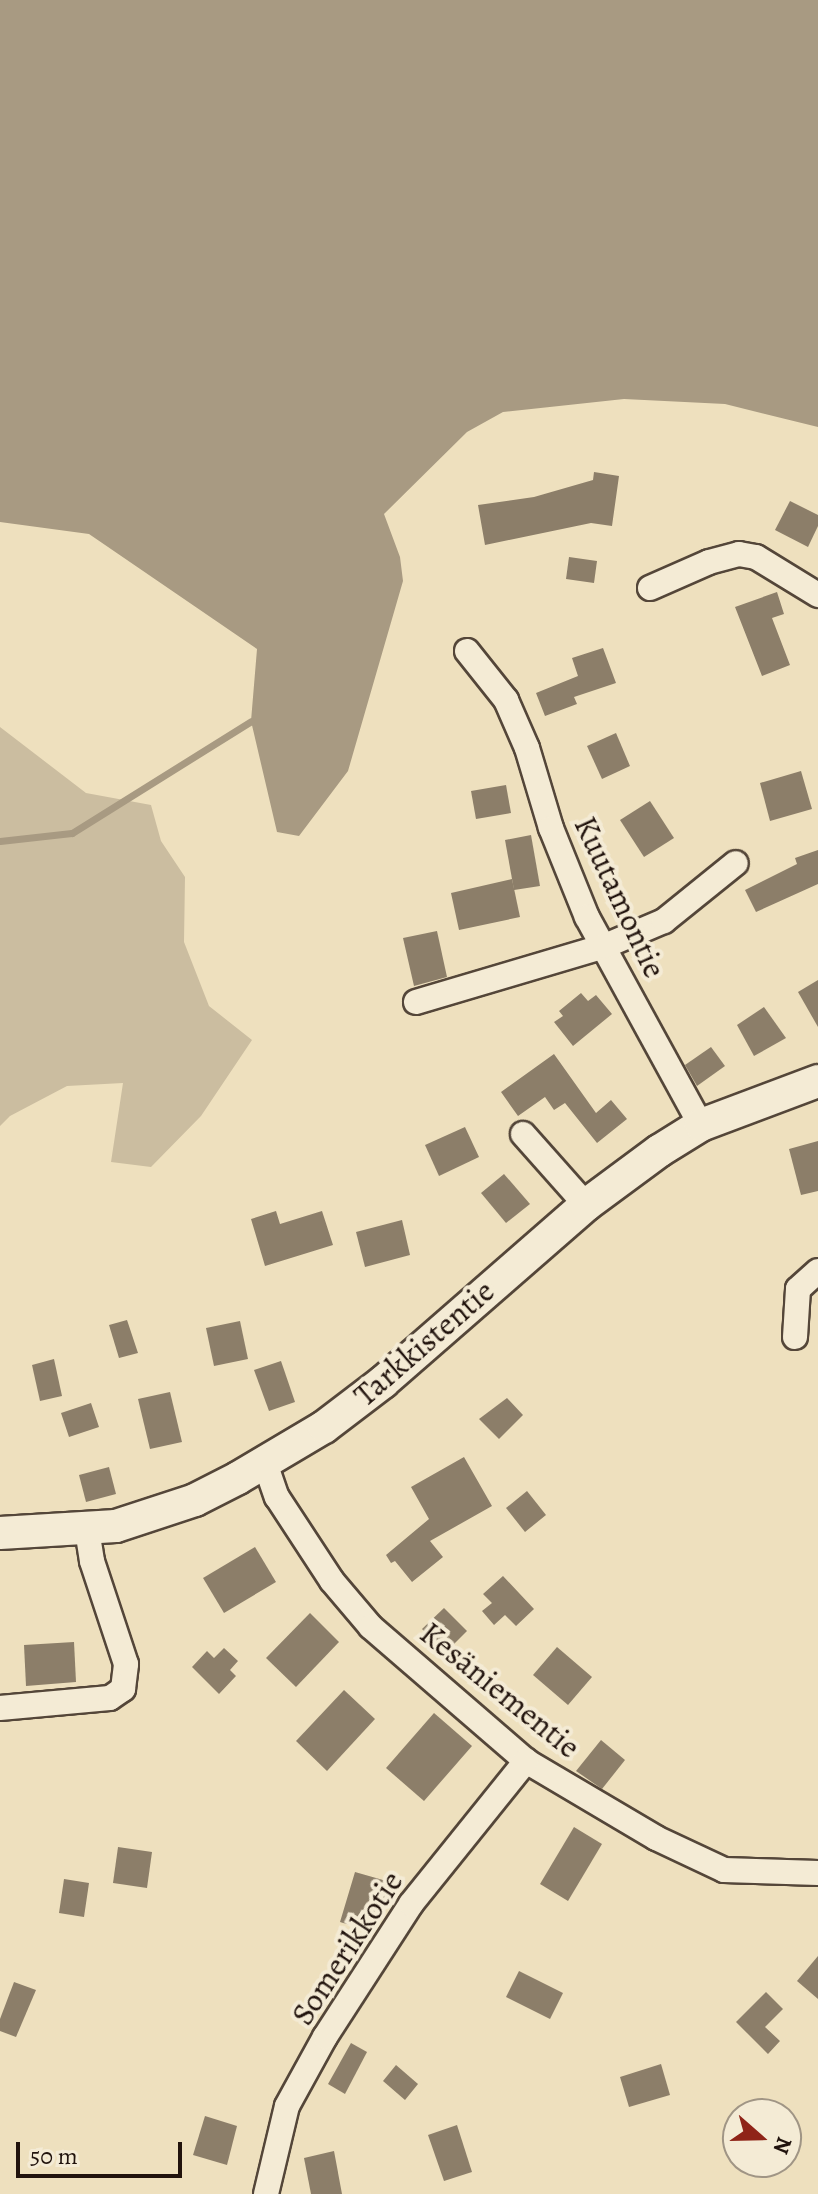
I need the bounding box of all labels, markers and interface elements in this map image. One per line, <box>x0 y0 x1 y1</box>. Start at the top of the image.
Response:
street label: Kuutamontie <box>566 810 674 984</box>
street label: Tarkkistentie <box>346 1272 502 1414</box>
street label: Kesäniementie <box>412 1614 588 1766</box>
street label: Somerikkotie <box>283 1864 411 2032</box>
north arrow <box>722 2098 802 2178</box>
scale bar <box>20 2126 186 2176</box>
text: N <box>766 2133 800 2158</box>
text: 50 m <box>30 2140 78 2172</box>

